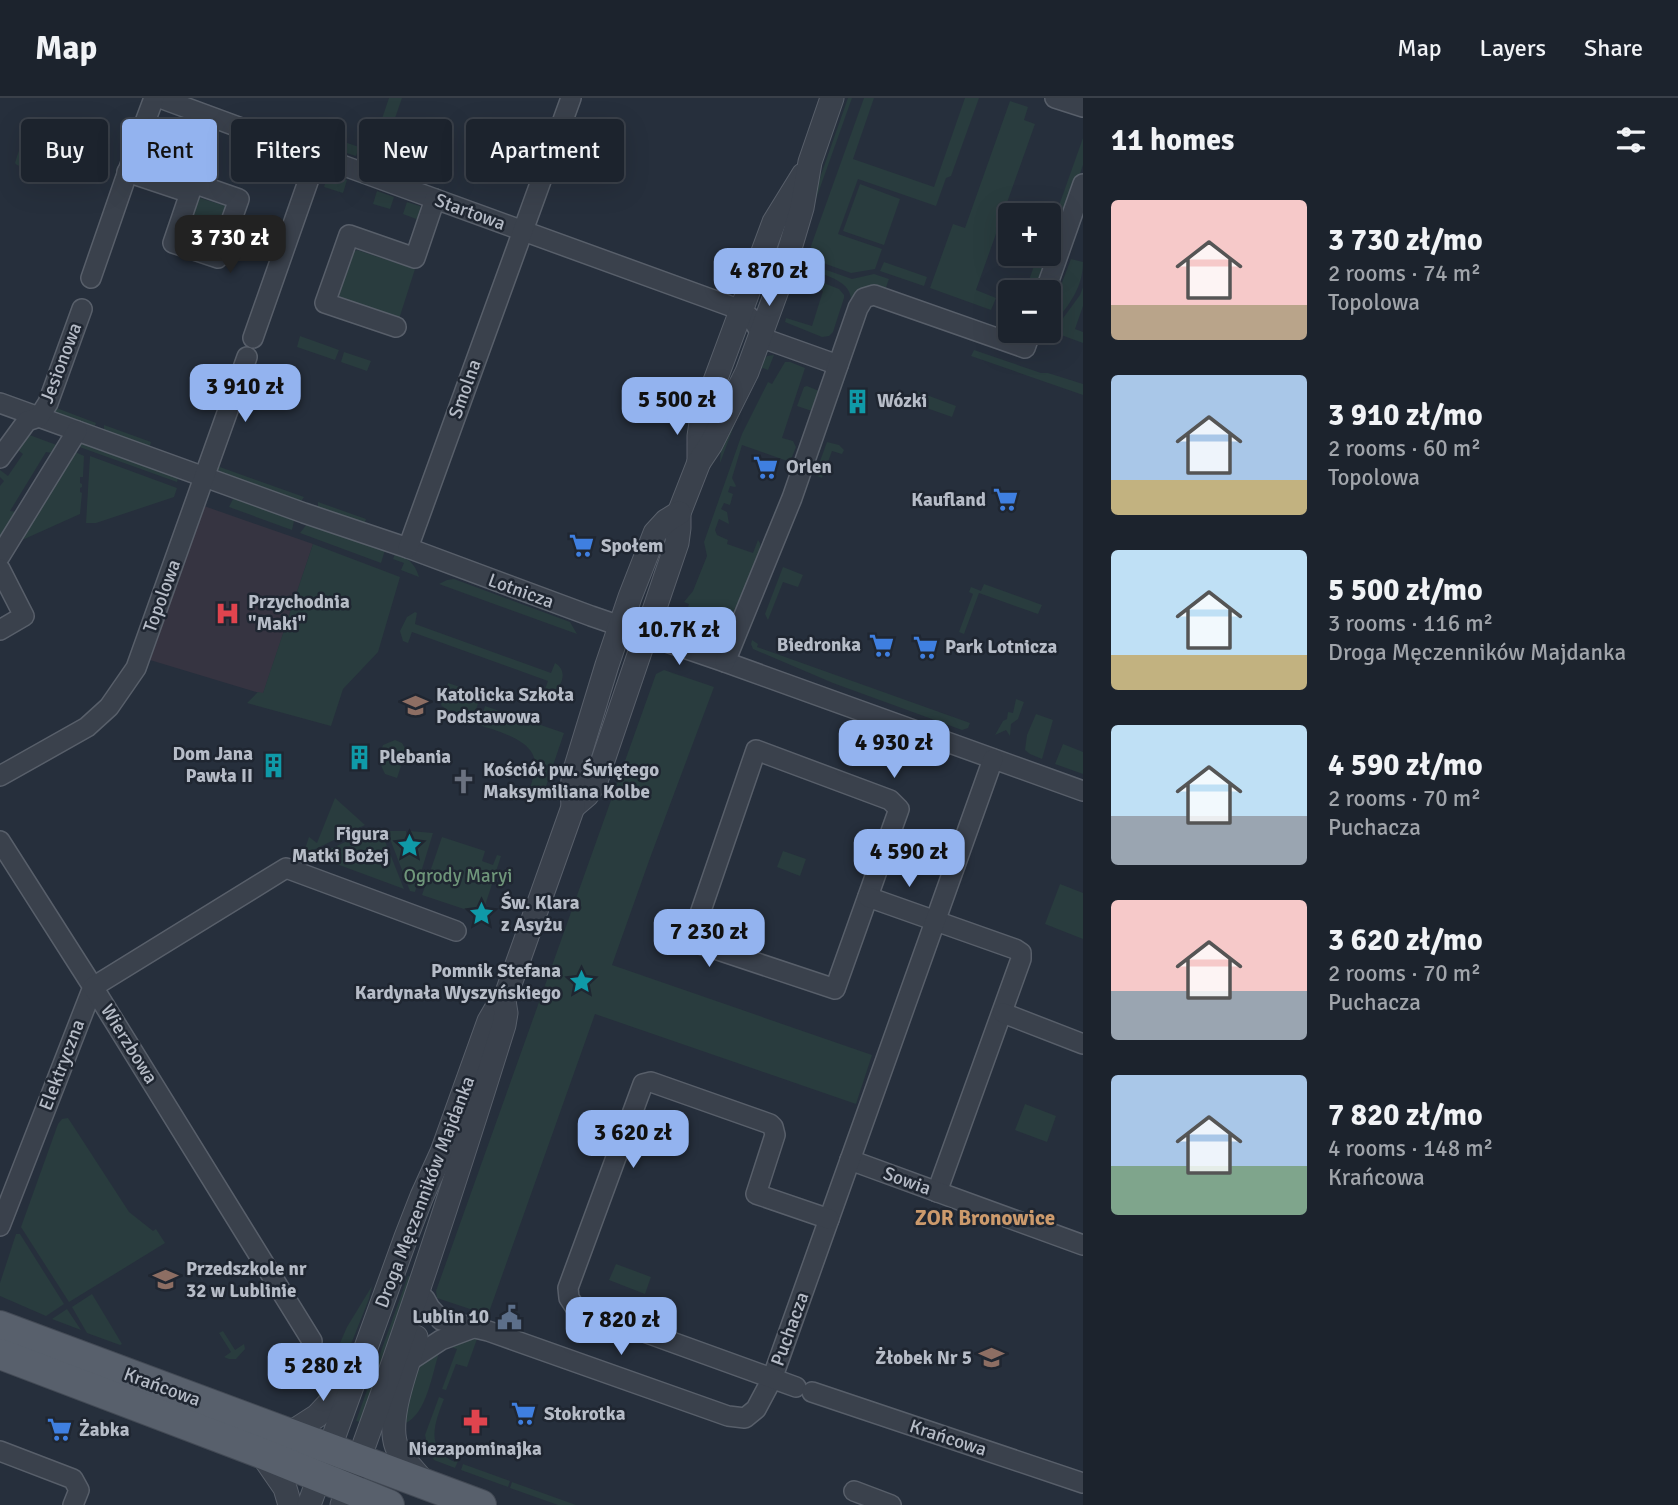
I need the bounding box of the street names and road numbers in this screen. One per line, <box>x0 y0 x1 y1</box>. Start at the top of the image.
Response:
street label: Startowa <box>431 188 509 236</box>
street label: Jesionowa <box>35 319 87 407</box>
street label: Smolna <box>443 356 487 422</box>
street label: Topolowa <box>138 556 186 636</box>
street label: Lotnicza <box>485 568 557 614</box>
street label: Wierzbowa <box>95 1000 163 1088</box>
street label: Elektryczna <box>34 1016 90 1114</box>
street label: Droga Męczenników Majdanka <box>370 1073 480 1311</box>
street label: Sowia <box>880 1161 934 1201</box>
street label: Puchacza <box>766 1289 814 1369</box>
street label: Krańcowa <box>120 1362 204 1412</box>
street label: Krańcowa <box>906 1414 990 1462</box>

